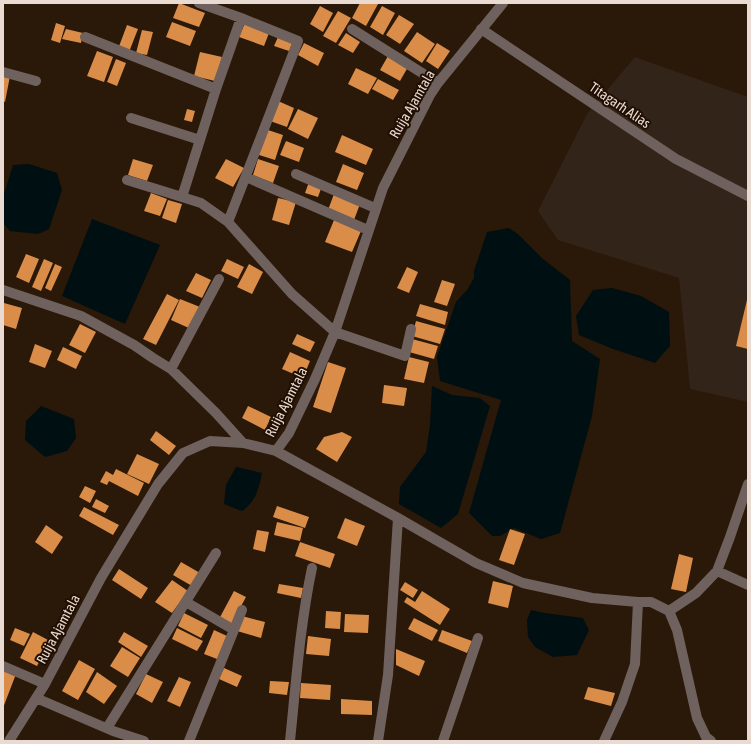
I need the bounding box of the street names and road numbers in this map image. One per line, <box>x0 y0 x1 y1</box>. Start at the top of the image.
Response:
street label: Ruija Ajamtala <box>386 67 438 141</box>
street label: Titagarh Alias <box>587 79 654 131</box>
street label: Ruija Ajamtala <box>262 364 310 440</box>
street label: Ruija Ajamtala <box>33 592 83 666</box>

